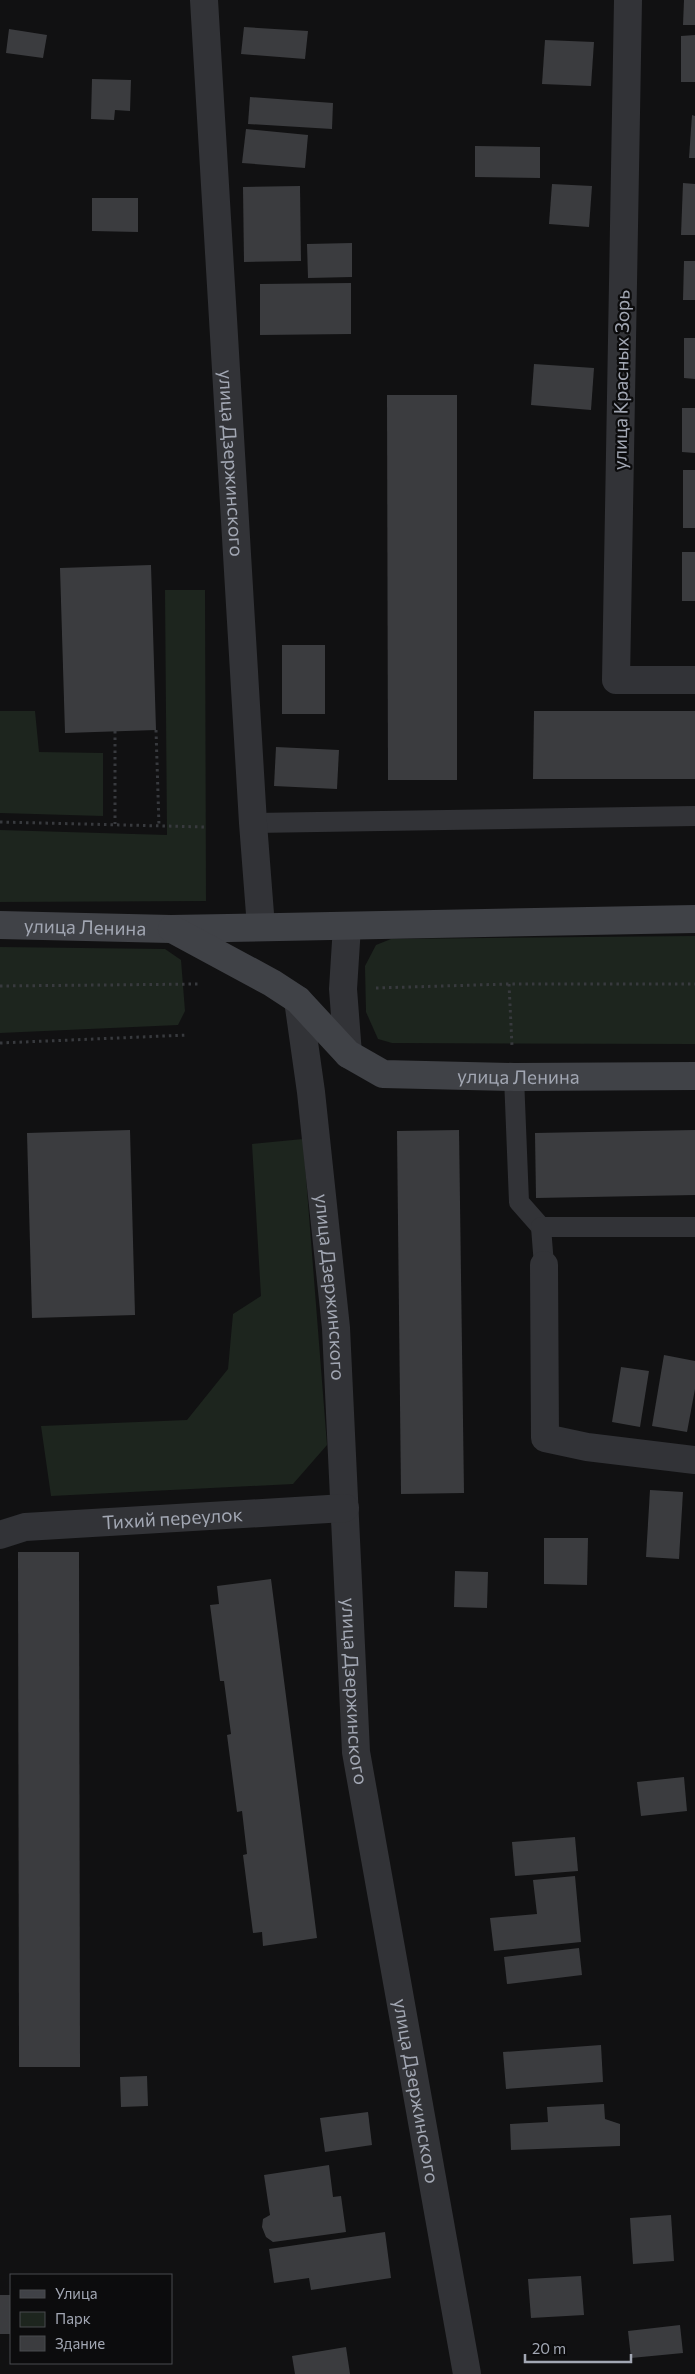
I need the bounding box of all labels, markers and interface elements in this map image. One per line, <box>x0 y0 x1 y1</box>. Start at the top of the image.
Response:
street label: улица Красных Зорь <box>607 289 634 470</box>
street label: улица Дзержинского <box>215 369 249 557</box>
street label: улица Ленина <box>24 914 146 939</box>
street label: улица Ленина <box>457 1064 580 1088</box>
street label: улица Дзержинского <box>311 1193 350 1381</box>
street label: Тихий переулок <box>102 1502 243 1533</box>
street label: улица Дзержинского <box>338 1597 374 1786</box>
street label: улица Дзержинского <box>389 1997 445 2185</box>
legend <box>10 2274 172 2364</box>
text: Улица <box>55 2284 97 2302</box>
text: Парк <box>55 2309 91 2327</box>
scale bar <box>525 2332 631 2364</box>
text: Здание <box>55 2334 105 2352</box>
text: 20 m <box>532 2339 566 2357</box>

